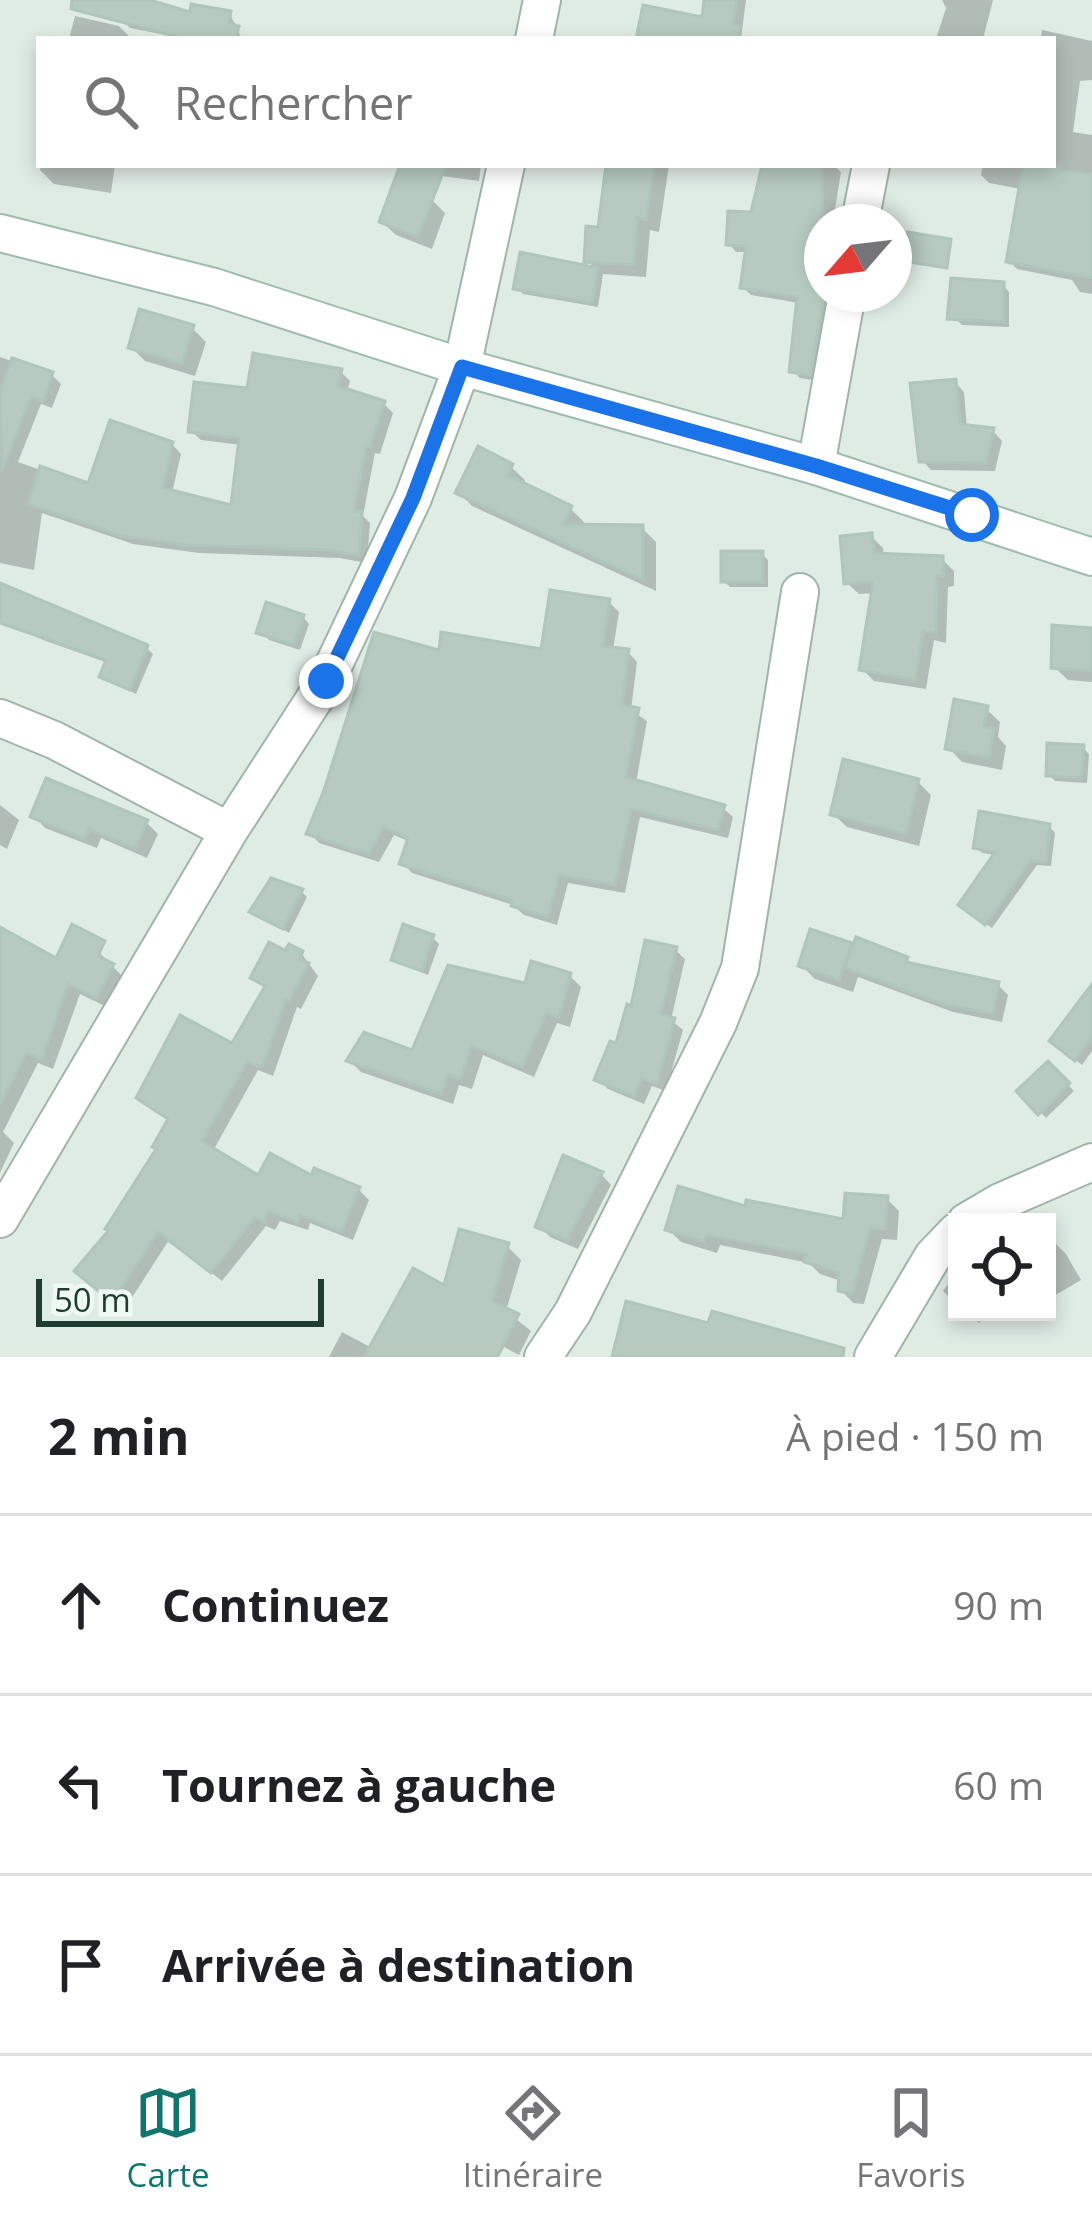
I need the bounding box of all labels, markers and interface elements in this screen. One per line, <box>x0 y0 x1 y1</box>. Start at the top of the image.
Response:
search box <box>36 36 1056 168</box>
icon: search <box>78 69 144 135</box>
text: Rechercher <box>174 72 413 133</box>
north arrow <box>804 204 912 312</box>
route start <box>945 488 999 542</box>
route end <box>299 654 353 708</box>
map controls <box>948 1213 1056 1321</box>
button: locate <box>948 1213 1056 1321</box>
scale bar <box>36 1273 324 1326</box>
text: 50 m <box>54 1277 131 1322</box>
text: 2 min <box>48 1400 190 1470</box>
text: À pied · 150 m <box>786 1409 1044 1462</box>
icon: ahead <box>48 1572 114 1638</box>
text: Continuez <box>162 1574 389 1635</box>
text: 90 m <box>953 1578 1044 1631</box>
icon: left <box>48 1752 114 1818</box>
text: Tournez à gauche <box>162 1754 556 1815</box>
text: 60 m <box>953 1758 1044 1811</box>
icon: arrive <box>48 1932 114 1998</box>
text: Arrivée à destination <box>162 1934 635 1995</box>
tab: Carte <box>127 2080 210 2197</box>
tab: Itinéraire <box>463 2080 603 2197</box>
tab: Favoris <box>856 2080 965 2197</box>

